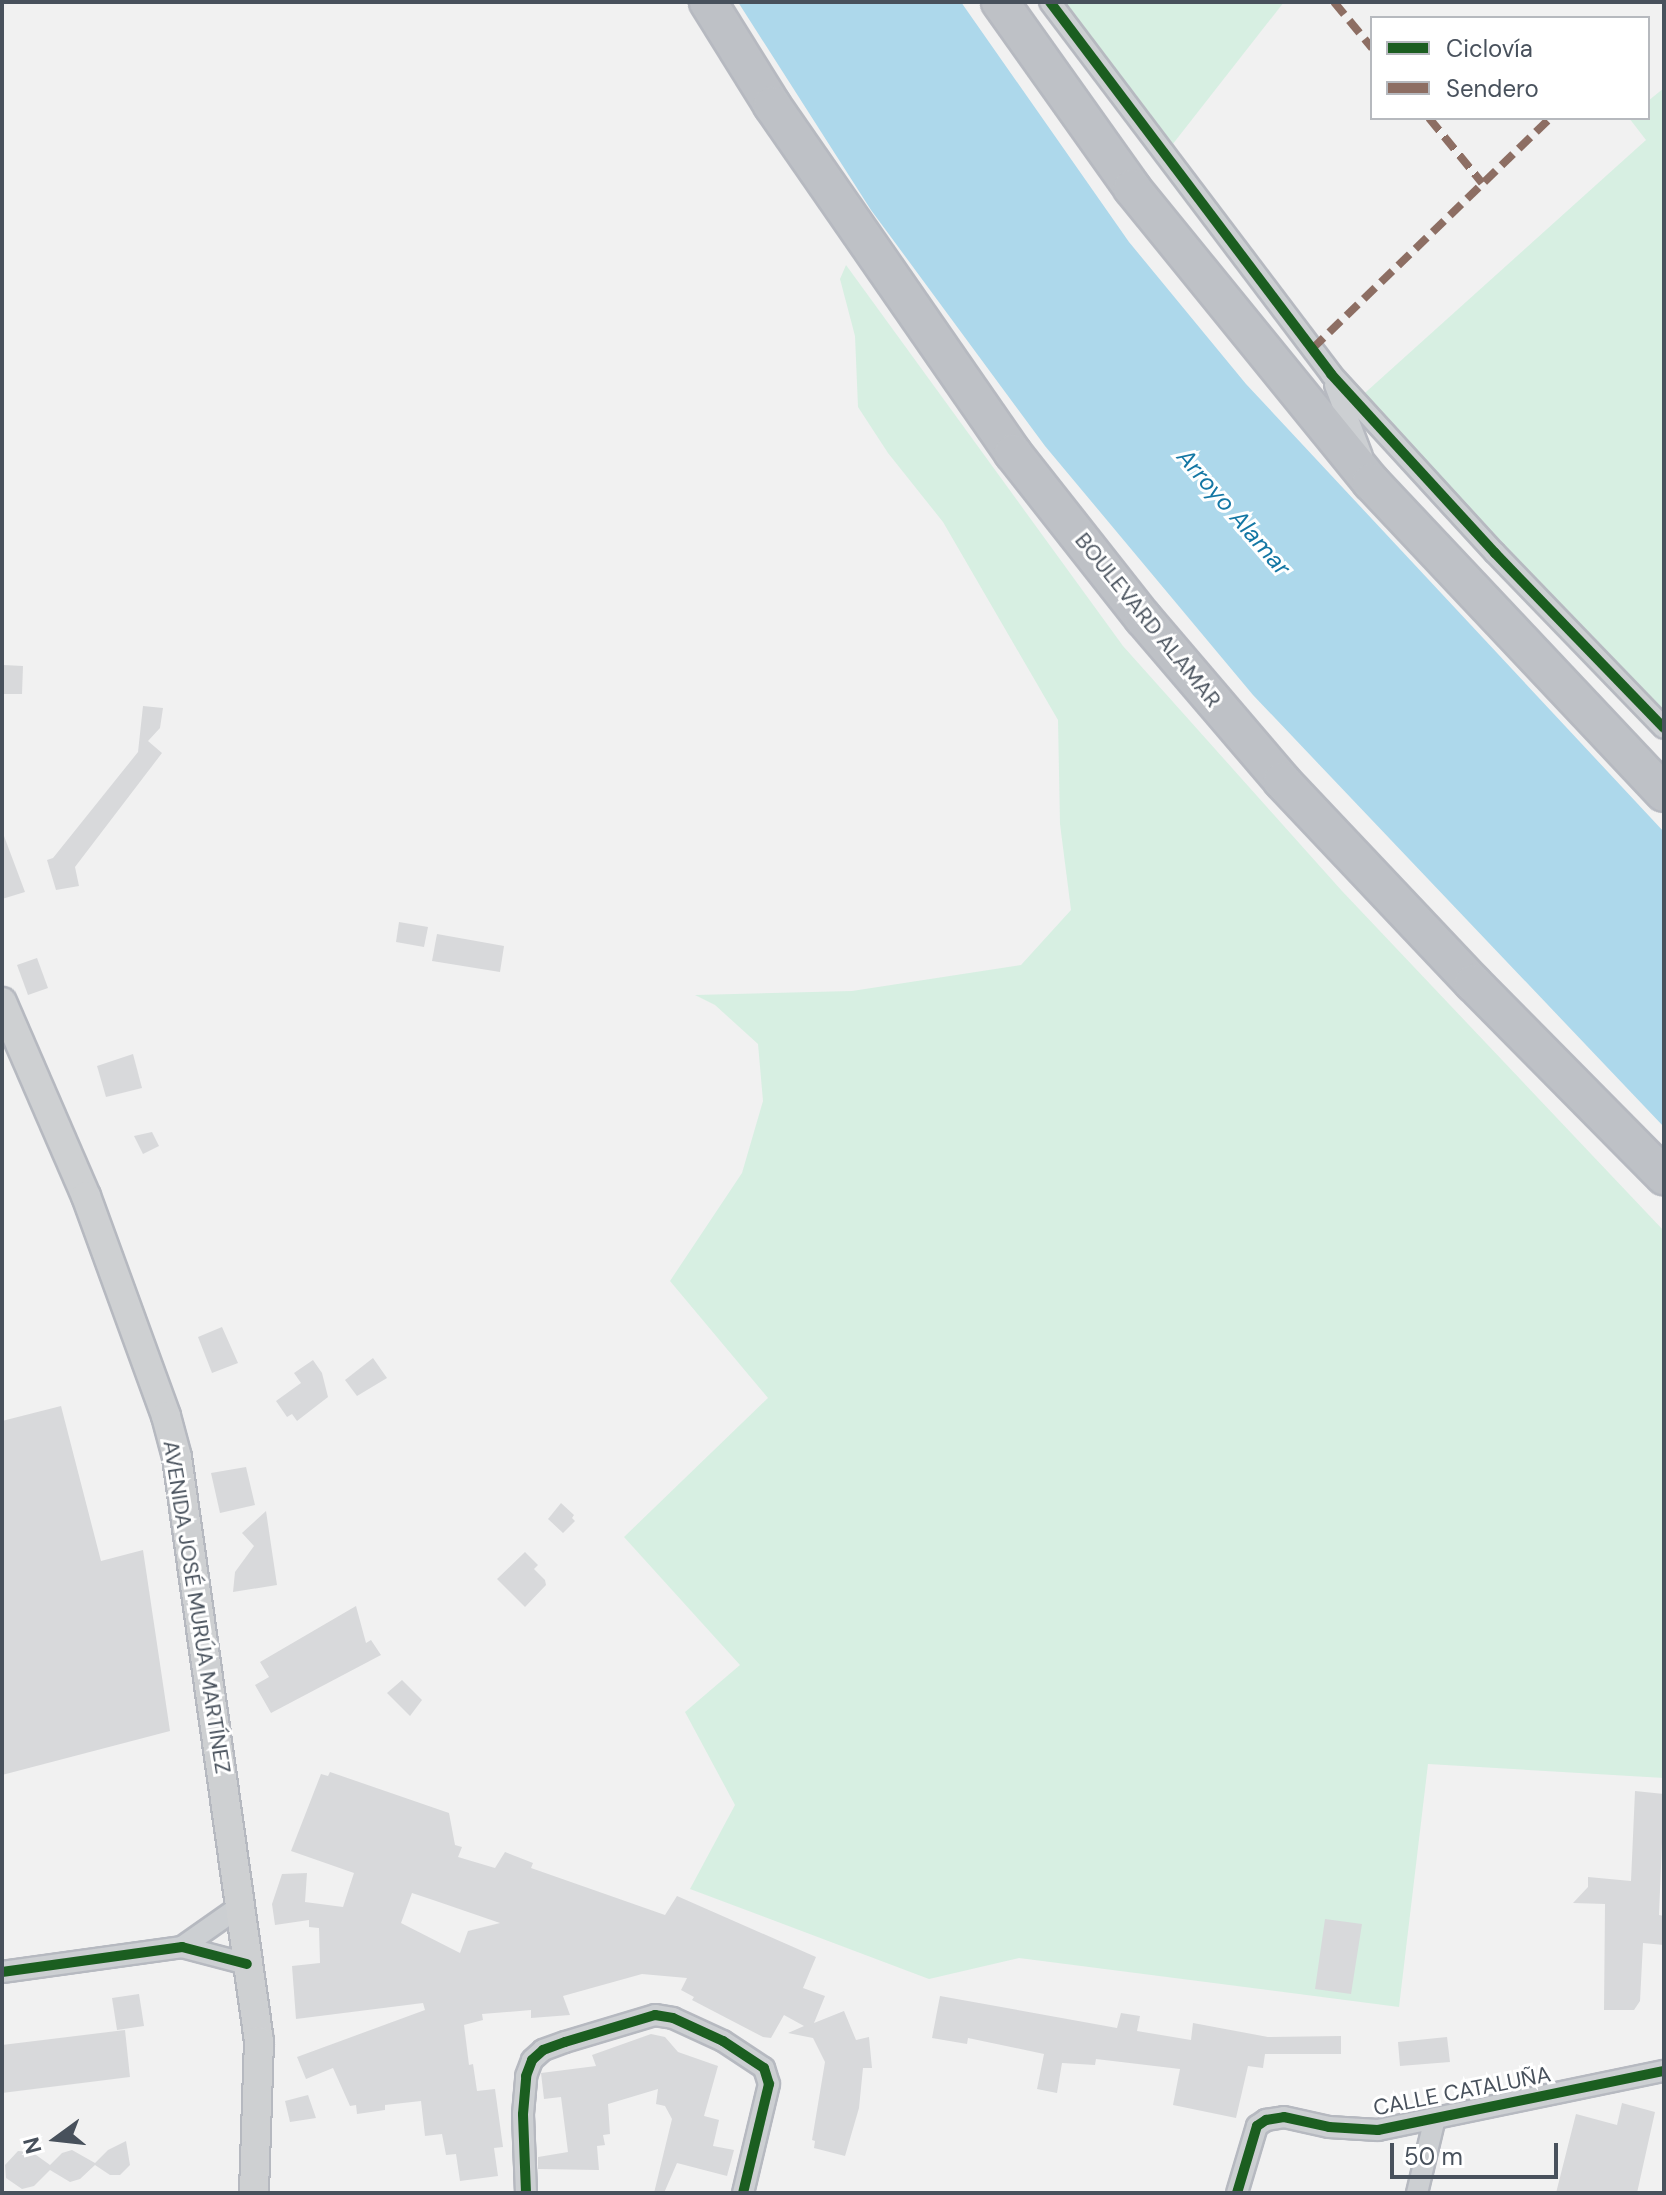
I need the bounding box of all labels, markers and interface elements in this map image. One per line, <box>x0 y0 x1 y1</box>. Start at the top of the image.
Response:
legend <box>1370 16 1650 120</box>
text: Ciclovía <box>1446 33 1533 64</box>
text: Sendero <box>1446 73 1539 104</box>
water label: Arroyo Alamar <box>1171 443 1297 581</box>
street label: BOULEVARD ALAMAR <box>1069 527 1227 713</box>
street label: AVENIDA JOSÉ MURÚA MARTÍNEZ <box>158 1439 236 1775</box>
street label: CALLE CATALUÑA <box>1371 2061 1553 2121</box>
north arrow <box>16 2099 96 2179</box>
scale bar <box>1394 2127 1562 2177</box>
text: N <box>16 2134 48 2157</box>
text: 50 m <box>1404 2141 1463 2172</box>

